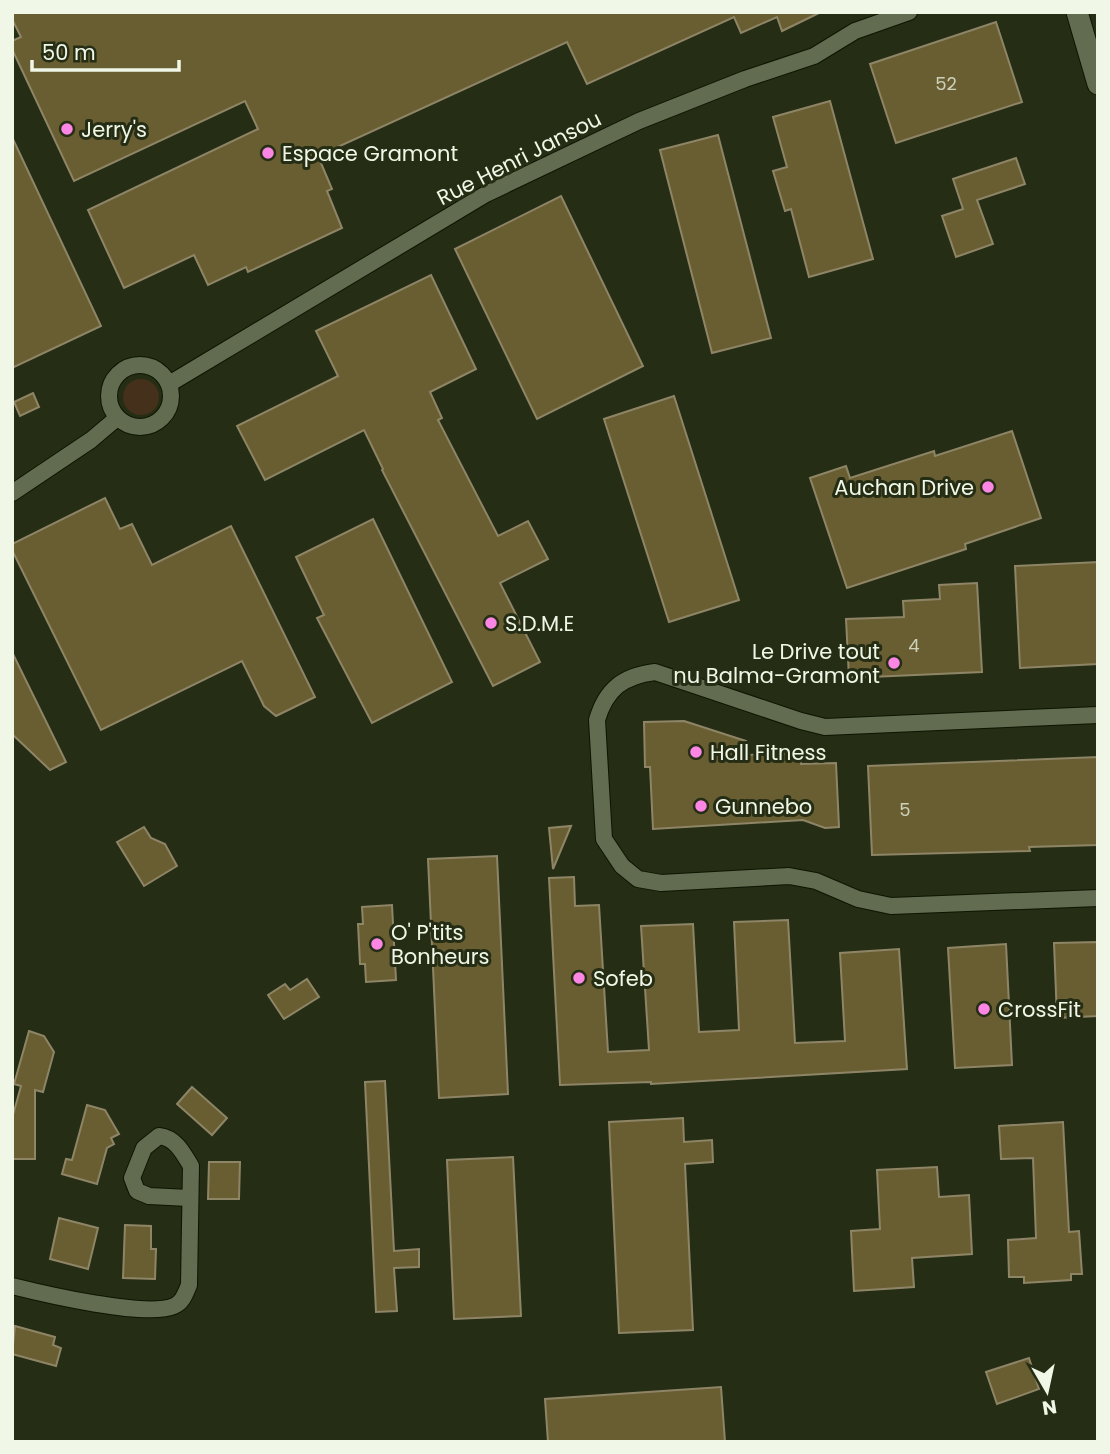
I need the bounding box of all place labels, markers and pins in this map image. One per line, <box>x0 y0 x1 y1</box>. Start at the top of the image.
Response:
place label: Jerry's <box>81 115 147 144</box>
marker: Jerry's <box>59 121 75 137</box>
place label: Espace Gramont <box>282 139 458 168</box>
marker: Espace Gramont <box>260 145 276 161</box>
place label: Auchan Drive <box>834 473 974 502</box>
marker: Auchan Drive <box>980 479 996 495</box>
place label: S.D.M.E <box>505 609 574 638</box>
marker: S.D.M.E <box>483 615 499 631</box>
place label: Le Drive tout nu Balma-Gramont <box>673 637 880 690</box>
marker: Le Drive tout nu Balma-Gramont <box>886 655 902 671</box>
place label: Hall Fitness <box>710 738 826 767</box>
marker: Hall Fitness <box>688 744 704 760</box>
place label: Gunnebo <box>715 792 812 821</box>
marker: Gunnebo <box>693 798 709 814</box>
place label: O' P'tits Bonheurs <box>391 918 489 971</box>
marker: O' P'tits Bonheurs <box>369 936 385 952</box>
place label: Sofeb <box>593 964 653 993</box>
marker: Sofeb <box>571 970 587 986</box>
place label: CrossFit <box>998 995 1081 1024</box>
marker: CrossFit <box>976 1001 992 1017</box>

